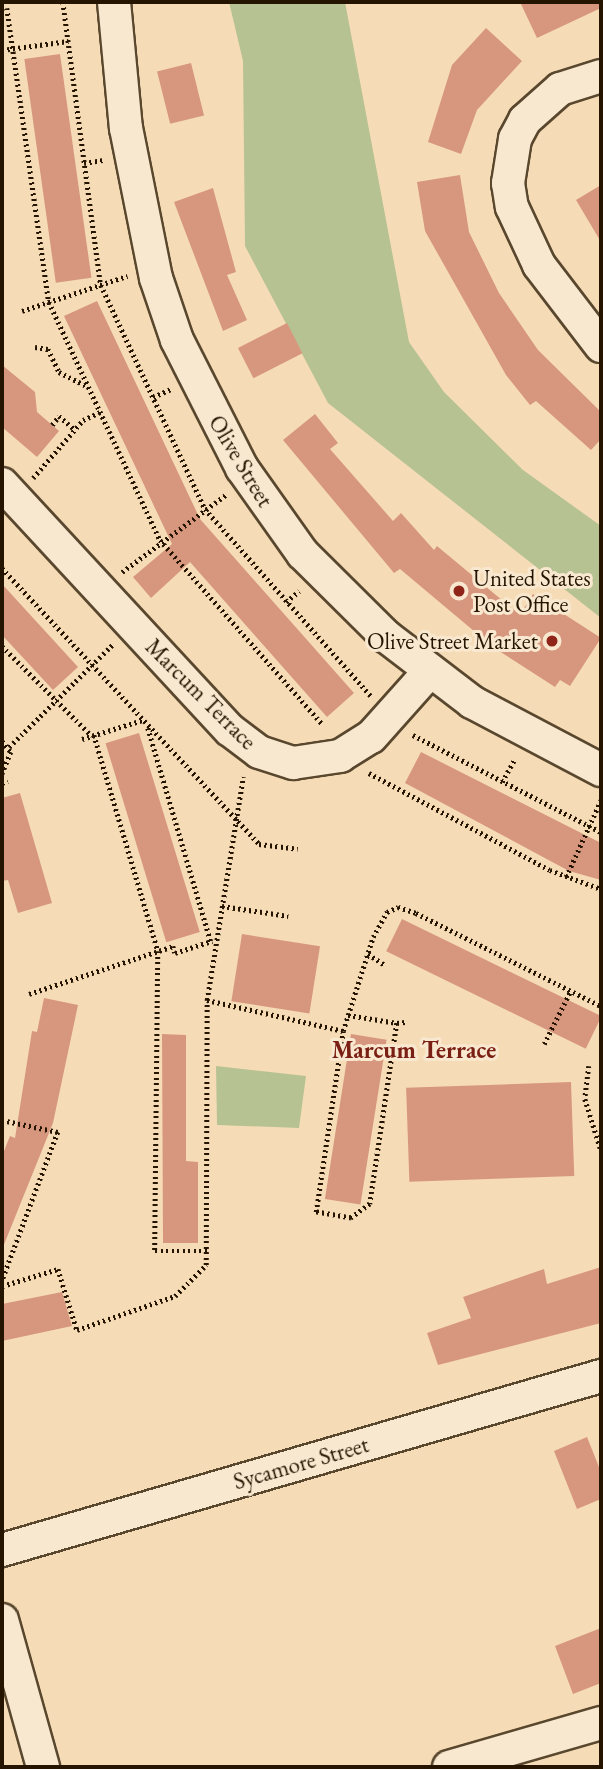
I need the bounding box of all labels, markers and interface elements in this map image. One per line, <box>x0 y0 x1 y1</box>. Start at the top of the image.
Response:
street label: Olive Street <box>203 410 279 512</box>
place label: United States Post Office <box>473 564 591 618</box>
marker: United States Post Office <box>451 583 467 599</box>
place label: Olive Street Market <box>367 627 538 655</box>
street label: Marcum Terrace <box>140 633 262 755</box>
marker: Olive Street Market <box>544 633 560 649</box>
district label: Marcum Terrace <box>332 1036 496 1064</box>
street label: Sycamore Street <box>230 1431 372 1495</box>

